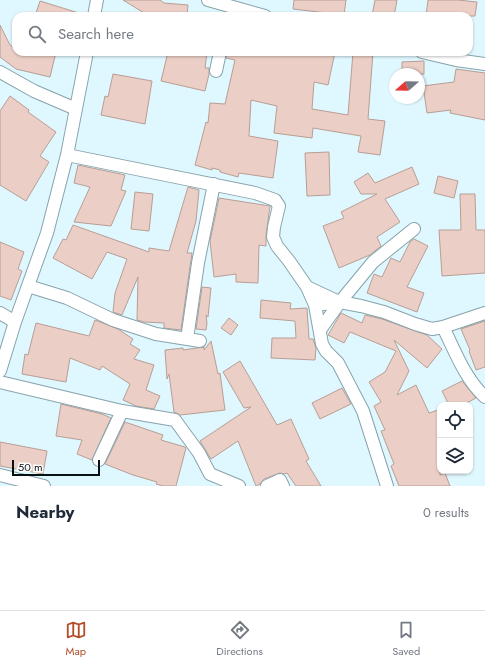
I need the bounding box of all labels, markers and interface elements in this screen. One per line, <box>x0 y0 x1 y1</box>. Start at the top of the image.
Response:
search box <box>12 12 473 56</box>
icon: search <box>26 23 48 45</box>
text: Search here <box>58 23 134 45</box>
north arrow <box>389 68 425 104</box>
map controls <box>437 402 473 474</box>
button: locate <box>437 402 473 438</box>
button: layers <box>437 438 473 474</box>
scale bar <box>12 458 100 477</box>
text: 50 m <box>18 459 43 475</box>
text: Nearby <box>16 500 74 524</box>
text: 0 results <box>423 503 469 522</box>
tab: Map <box>65 619 87 659</box>
tab: Directions <box>216 619 263 659</box>
tab: Saved <box>392 619 420 659</box>

